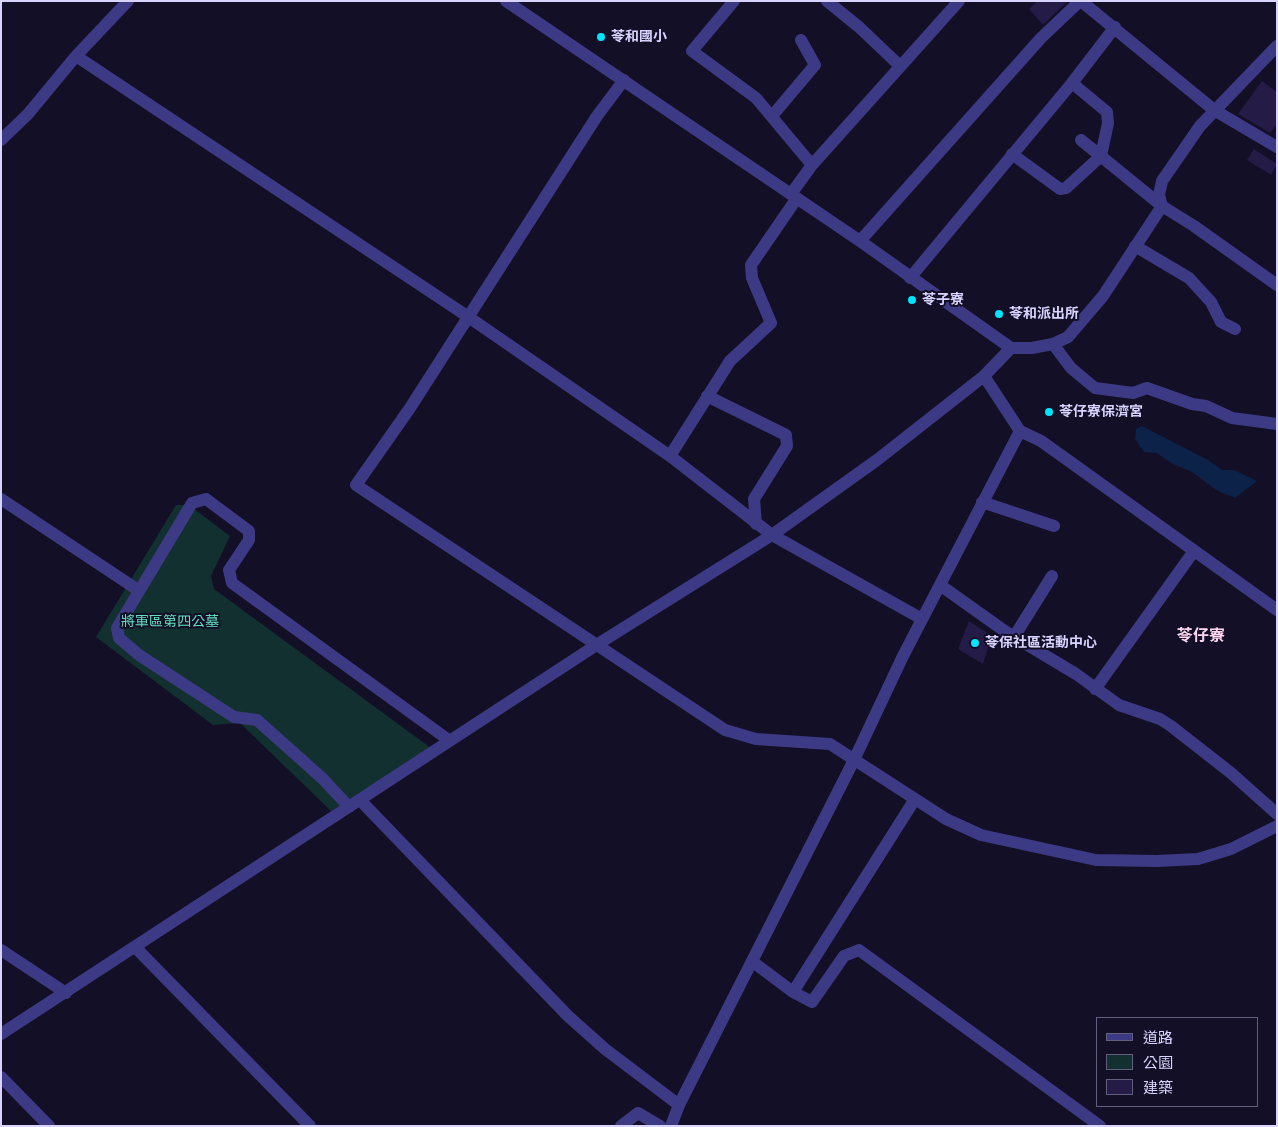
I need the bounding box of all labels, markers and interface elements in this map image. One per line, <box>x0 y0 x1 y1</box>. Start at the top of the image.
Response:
place label: 苓和國小 <box>611 29 667 45</box>
marker: 苓和國小 <box>595 31 607 43</box>
place label: 苓子寮 <box>922 292 964 308</box>
marker: 苓子寮 <box>906 294 918 306</box>
place label: 苓和派出所 <box>1009 306 1079 322</box>
marker: 苓和派出所 <box>993 308 1005 320</box>
place label: 苓仔寮保濟宮 <box>1059 404 1143 420</box>
marker: 苓仔寮保濟宮 <box>1043 406 1055 418</box>
park label: 將軍區第四公墓 <box>121 614 219 630</box>
district label: 苓仔寮 <box>1177 627 1225 647</box>
place label: 苓保社區活動中心 <box>985 635 1097 651</box>
marker: 苓保社區活動中心 <box>969 637 981 649</box>
legend <box>1096 1017 1258 1107</box>
text: 道路 <box>1143 1027 1173 1048</box>
text: 公園 <box>1143 1052 1173 1073</box>
text: 建築 <box>1143 1077 1173 1098</box>

